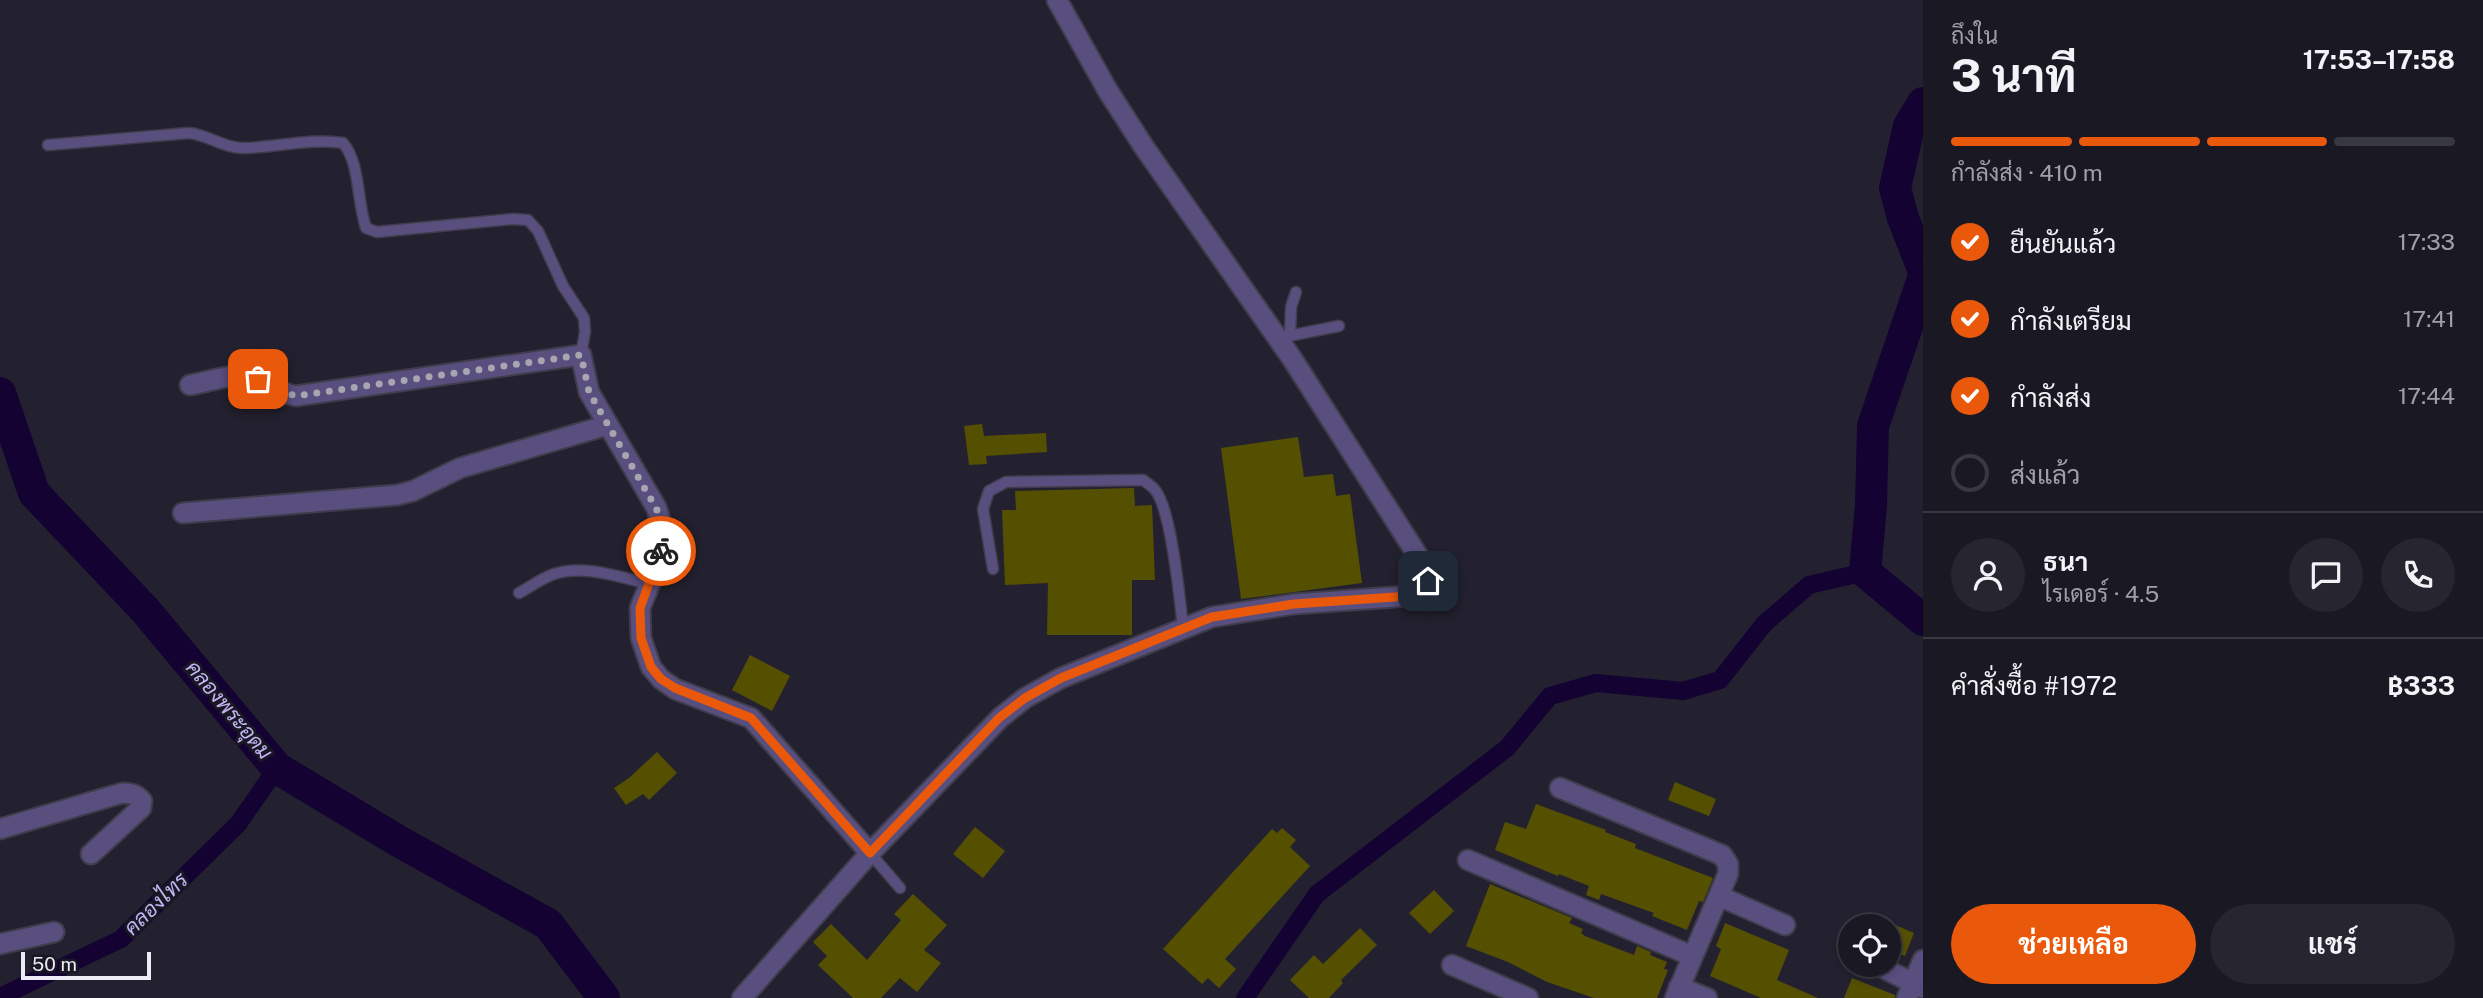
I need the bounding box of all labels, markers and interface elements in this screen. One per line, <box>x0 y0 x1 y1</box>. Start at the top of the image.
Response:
text: ถึงใน <box>1951 22 1998 49</box>
text: 17:53–17:58 <box>2303 44 2455 75</box>
text: 3 นาที <box>1951 48 2077 102</box>
text: กำลังส่ง · 410 m <box>1951 159 2103 186</box>
icon: check <box>1951 223 1989 261</box>
text: ยืนยันแล้ว <box>2010 228 2116 259</box>
text: 17:33 <box>2398 228 2455 255</box>
icon: check <box>1951 300 1989 338</box>
text: กำลังเตรียม <box>2010 305 2132 336</box>
text: 17:41 <box>2403 305 2455 332</box>
pin <box>228 349 288 409</box>
icon: bag <box>239 360 277 398</box>
icon: check <box>1951 377 1989 415</box>
text: กำลังส่ง <box>2010 382 2091 413</box>
text: 17:44 <box>2398 382 2455 409</box>
text: ส่งแล้ว <box>2010 459 2080 490</box>
courier <box>626 516 696 586</box>
icon: bike <box>642 532 680 570</box>
button: person <box>1951 538 2025 612</box>
button: chat <box>2289 538 2363 612</box>
button: phone <box>2381 538 2455 612</box>
text: ธนา <box>2043 546 2088 577</box>
pin <box>1398 551 1458 611</box>
icon: home <box>1409 562 1447 600</box>
text: ไรเดอร์ · 4.5 <box>2043 580 2159 607</box>
water label: คลองพระอุดม <box>179 655 278 765</box>
text: คำสั่งซื้อ #1972 <box>1951 670 2117 701</box>
text: ฿333 <box>2388 670 2455 701</box>
water label: คลองไทร <box>119 867 193 940</box>
button: ช่วยเหลือ <box>1951 904 2196 984</box>
button: แชร์ <box>2210 904 2455 984</box>
map controls <box>1838 914 1901 977</box>
button: locate <box>1838 914 1901 977</box>
scale bar <box>21 949 150 981</box>
text: 50 m <box>32 953 77 975</box>

